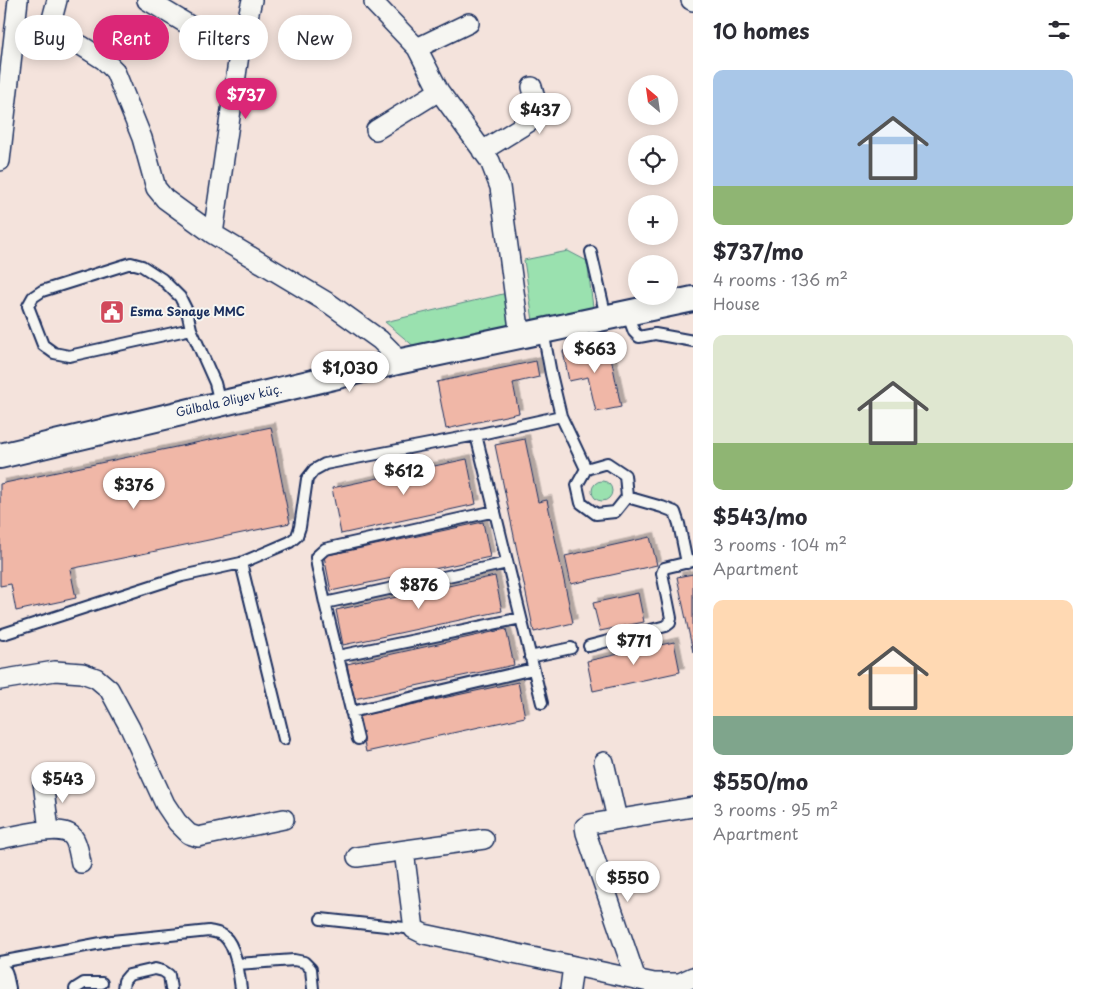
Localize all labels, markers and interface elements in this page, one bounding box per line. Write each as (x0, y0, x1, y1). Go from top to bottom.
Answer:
text: 10 homes (713, 14, 810, 46)
chip: Buy (15, 15, 83, 60)
chip: Rent (93, 15, 169, 60)
chip: Filters (179, 15, 268, 60)
chip: New (278, 15, 352, 60)
icon: filters (1045, 16, 1073, 44)
north arrow (628, 75, 678, 125)
map controls (628, 75, 678, 305)
pin: $737 (216, 78, 276, 120)
text: $737 (227, 82, 265, 106)
pin: $437 (510, 92, 570, 135)
text: $437 (520, 97, 560, 121)
icon: home (848, 103, 938, 193)
button: locate (628, 135, 678, 185)
button: + (628, 195, 678, 245)
text: $737/mo (713, 235, 803, 267)
button: − (628, 255, 678, 305)
text: 4 rooms · 136 m² (713, 267, 848, 291)
text: House (713, 291, 760, 315)
public building icon: Esma Sənaye MMC (99, 299, 125, 325)
place label: Esma Sənaye MMC (130, 302, 245, 320)
pin: $663 (565, 332, 625, 374)
text: $663 (574, 336, 616, 360)
pin: $1,030 (309, 350, 391, 393)
text: $1,030 (322, 355, 378, 379)
icon: home (848, 368, 938, 458)
street label: Gülbala Əliyev küç. (174, 379, 284, 421)
pin: $612 (374, 454, 434, 496)
text: $612 (384, 458, 424, 482)
pin: $376 (104, 468, 164, 510)
text: $376 (114, 472, 154, 496)
text: $543/mo (713, 500, 807, 532)
text: 3 rooms · 104 m² (713, 532, 847, 556)
text: Apartment (713, 556, 798, 580)
pin: $876 (389, 568, 449, 610)
text: $876 (400, 572, 438, 596)
pin: $771 (604, 624, 664, 666)
text: $771 (617, 628, 651, 652)
icon: home (848, 633, 938, 723)
pin: $543 (33, 762, 93, 804)
text: $550/mo (713, 765, 808, 797)
text: $543 (42, 766, 84, 790)
text: 3 rooms · 95 m² (713, 797, 838, 821)
text: Apartment (713, 821, 798, 845)
pin: $550 (598, 860, 658, 903)
text: $550 (607, 865, 649, 889)

